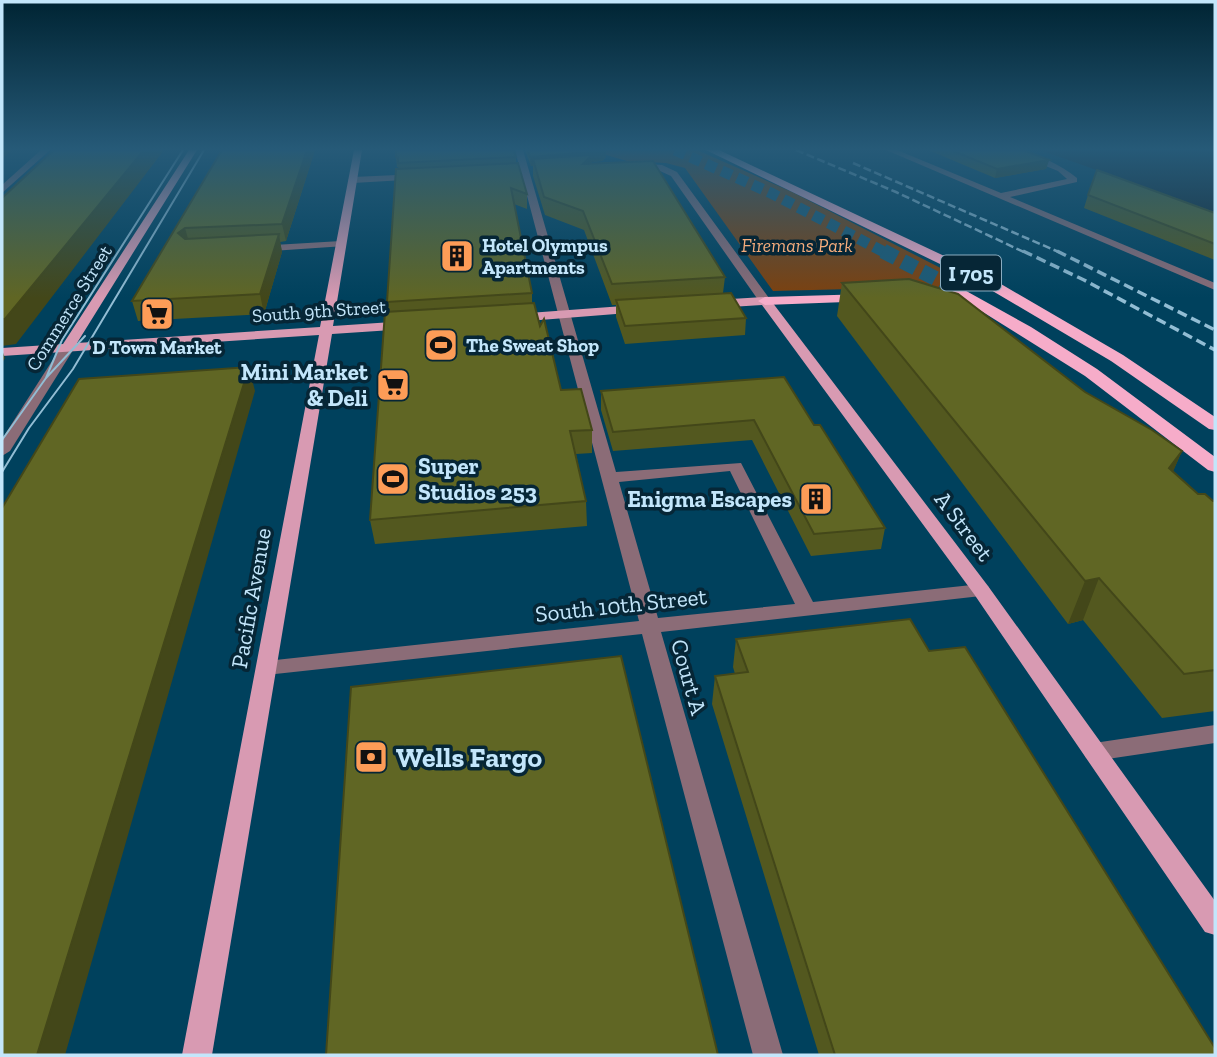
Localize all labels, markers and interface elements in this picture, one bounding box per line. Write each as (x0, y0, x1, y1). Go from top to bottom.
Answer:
place label: Hotel Olympus Apartments (482, 234, 608, 279)
park label: Firemans Park (741, 234, 853, 257)
building icon: Hotel Olympus Apartments (438, 237, 476, 275)
street label: Commerce Street (21, 241, 117, 375)
road number: I 705 (941, 256, 1001, 290)
supermarket icon: D Town Market (138, 295, 176, 333)
street label: South 9th Street (251, 295, 387, 327)
sports icon: The Sweat Shop (422, 326, 460, 364)
place label: The Sweat Shop (466, 334, 599, 357)
place label: D Town Market (92, 336, 222, 359)
place label: Mini Market & Deli (241, 358, 369, 412)
supermarket icon: Mini Market & Deli (374, 366, 412, 404)
place label: Super Studios 253 (418, 452, 537, 506)
sports icon: Super Studios 253 (374, 460, 412, 498)
building icon: Enigma Escapes (797, 480, 835, 518)
place label: Enigma Escapes (627, 485, 792, 513)
street label: A Street (929, 486, 1000, 567)
street label: Pacific Avenue (225, 525, 277, 671)
street label: South 10th Street (534, 582, 709, 628)
street label: Court A (665, 636, 713, 719)
bank icon: Wells Fargo (352, 738, 390, 776)
place label: Wells Fargo (396, 741, 543, 774)

